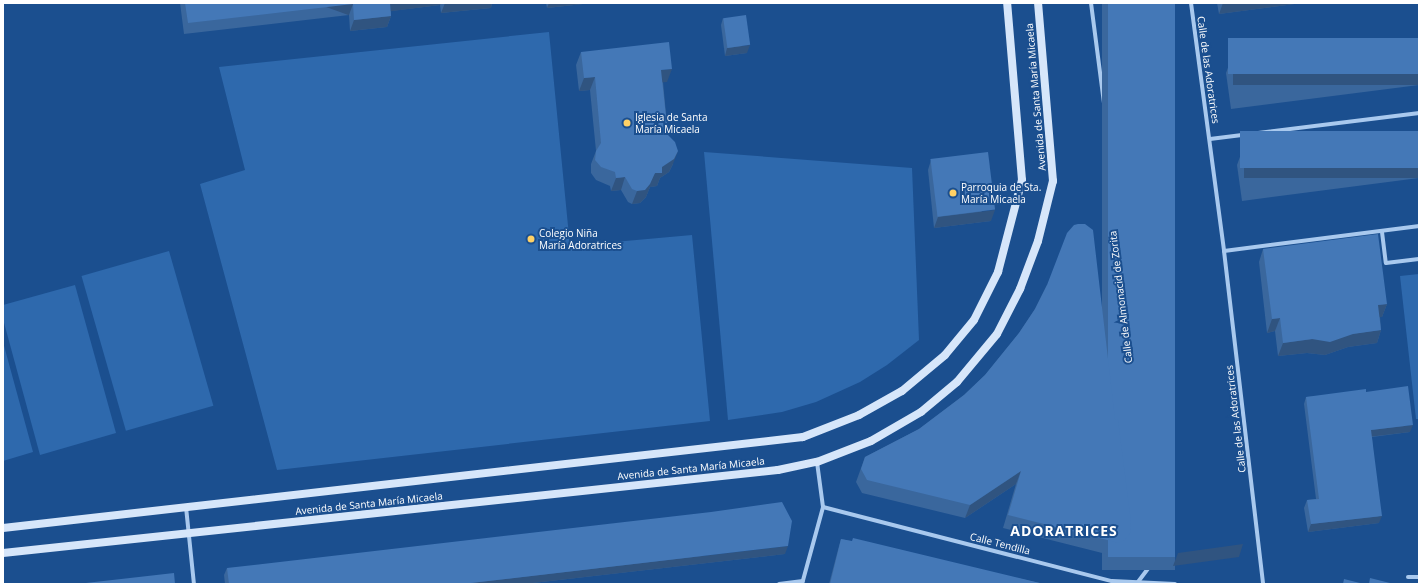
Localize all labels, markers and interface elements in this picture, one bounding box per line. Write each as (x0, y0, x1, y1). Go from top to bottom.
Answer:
street label: Calle de las Adoratrices (1195, 16, 1221, 124)
street label: Avenida de Santa María Micaela (1024, 23, 1048, 171)
place label: Iglesia de Santa María Micaela (635, 111, 707, 134)
marker: Iglesia de Santa María Micaela (622, 118, 632, 128)
place label: Parroquia de Sta. María Micaela (961, 181, 1041, 204)
marker: Parroquia de Sta. María Micaela (948, 188, 958, 198)
place label: Colegio Niña María Adoratrices (539, 227, 622, 250)
street label: Calle de Almonacid de Zorita (1107, 230, 1135, 364)
marker: Colegio Niña María Adoratrices (526, 234, 536, 244)
street label: Calle de las Adoratrices (1223, 365, 1249, 473)
street label: Avenida de Santa María Micaela (617, 455, 765, 483)
street label: Avenida de Santa María Micaela (295, 490, 443, 518)
district label: ADORATRICES (1010, 523, 1118, 539)
street label: Calle Tendilla (969, 531, 1031, 557)

